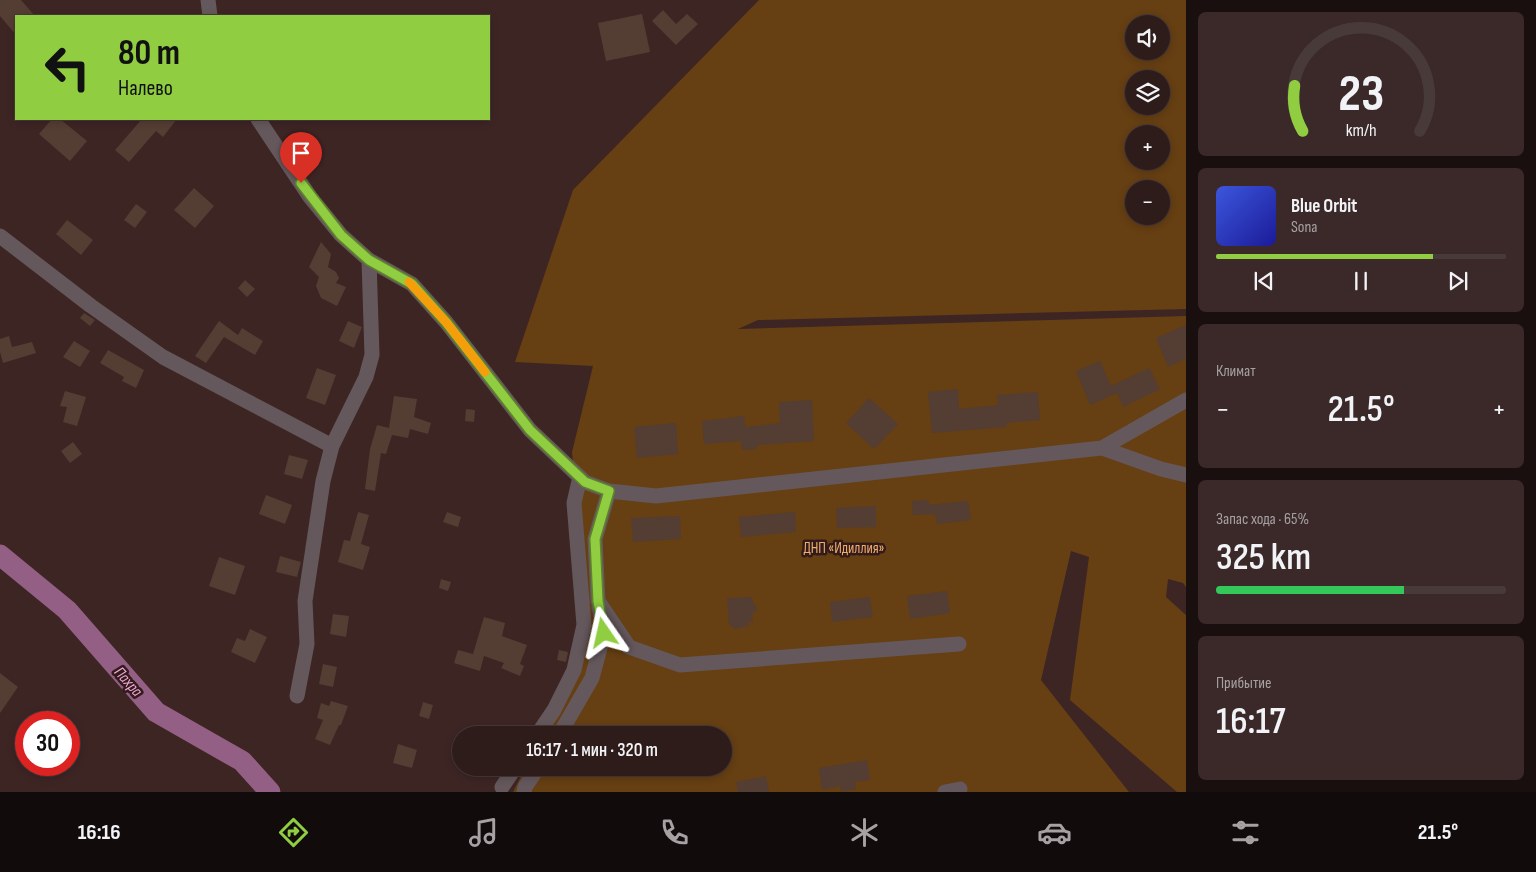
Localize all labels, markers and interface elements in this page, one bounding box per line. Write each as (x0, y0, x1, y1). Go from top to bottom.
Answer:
map controls (1125, 15, 1170, 225)
button: sound (1125, 15, 1170, 60)
text: 80 m (118, 32, 180, 75)
icon: left (35, 35, 100, 100)
text: 23 (1338, 63, 1384, 126)
button: layers (1125, 70, 1170, 115)
text: Налево (118, 75, 173, 102)
text: km/h (1346, 120, 1376, 141)
button: + (1125, 125, 1170, 170)
pin (280, 132, 322, 183)
icon: arrive (287, 139, 315, 167)
button: − (1125, 180, 1170, 225)
text: Blue Orbit (1291, 195, 1357, 218)
text: Sona (1291, 218, 1318, 237)
icon: previous (1250, 267, 1278, 295)
icon: pause (1347, 267, 1375, 295)
icon: next (1444, 267, 1472, 295)
text: Климат (1216, 362, 1256, 381)
text: 21.5° (1327, 387, 1395, 432)
text: − (1216, 393, 1230, 426)
text: + (1492, 393, 1506, 426)
text: Запас хода · 65% (1216, 510, 1309, 529)
text: 325 km (1216, 535, 1311, 580)
park label: ДНП «Идиллия» (803, 539, 885, 558)
position arrow (577, 606, 629, 658)
water label: Пахра (110, 663, 146, 701)
text: Прибытие (1216, 674, 1271, 693)
text: 16:17 (1216, 699, 1286, 744)
speed limit sign: 30 (15, 711, 80, 776)
text: 16:17 · 1 мин · 320 m (526, 739, 658, 762)
icon: directions (276, 815, 311, 850)
icon: music (466, 815, 501, 850)
icon: phone (657, 815, 692, 850)
icon: climate (847, 815, 882, 850)
icon: car (1037, 815, 1072, 850)
icon: filters (1228, 815, 1263, 850)
text: 16:16 (78, 819, 121, 846)
text: 21.5° (1418, 819, 1458, 846)

